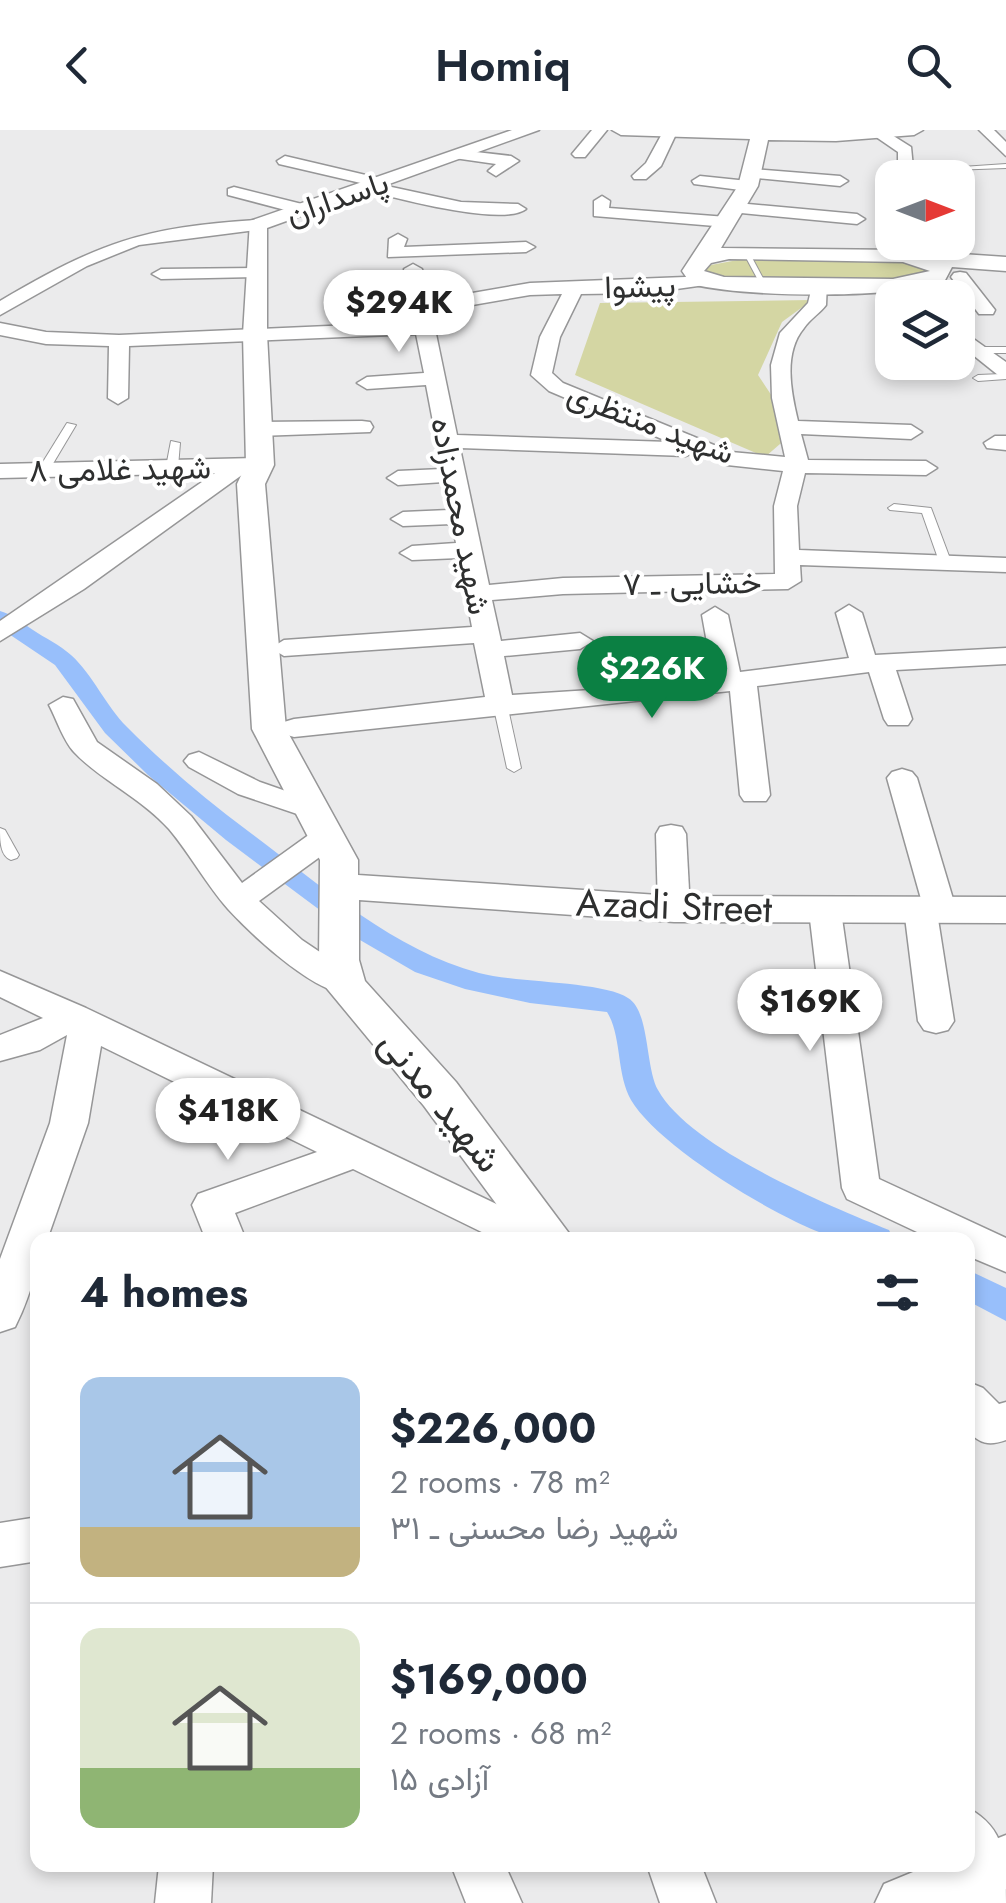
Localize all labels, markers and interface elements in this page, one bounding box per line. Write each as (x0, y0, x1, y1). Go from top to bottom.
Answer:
text: Homiq (435, 33, 571, 98)
icon: back (50, 38, 105, 93)
icon: search (901, 38, 956, 93)
street label: پاسداران (279, 159, 395, 237)
north arrow (875, 160, 975, 260)
map controls (875, 160, 975, 380)
street label: پیشوا (604, 262, 676, 310)
pin: $294K (329, 270, 469, 355)
text: $294K (345, 279, 453, 325)
button: layers (875, 280, 975, 380)
street label: شهید منتظری (561, 370, 741, 476)
street label: شهید محمدزاده (419, 413, 503, 619)
street label: ۸ شهید غلامی (28, 444, 212, 494)
street label: خشایی ـ ۷ (622, 559, 762, 607)
pin: $226K (582, 636, 722, 721)
text: $226K (599, 645, 705, 691)
street label: Azadi Street (575, 875, 773, 936)
pin: $169K (740, 969, 880, 1054)
text: $169K (759, 978, 861, 1024)
street label: شهید مدنی (366, 1017, 516, 1184)
pin: $418K (158, 1078, 298, 1163)
text: $418K (178, 1087, 278, 1133)
text: 4 homes (80, 1262, 248, 1323)
icon: filters (870, 1265, 925, 1320)
text: $226,000 (390, 1398, 596, 1459)
icon: home (160, 1417, 280, 1537)
text: 2 rooms · 78 m² (390, 1459, 610, 1505)
text: شهید رضا محسنی ـ ۳۱ (390, 1505, 678, 1551)
text: $169,000 (390, 1649, 588, 1710)
icon: home (160, 1668, 280, 1788)
text: 2 rooms · 68 m² (390, 1710, 611, 1756)
text: آزادی ۱۵ (390, 1756, 489, 1802)

